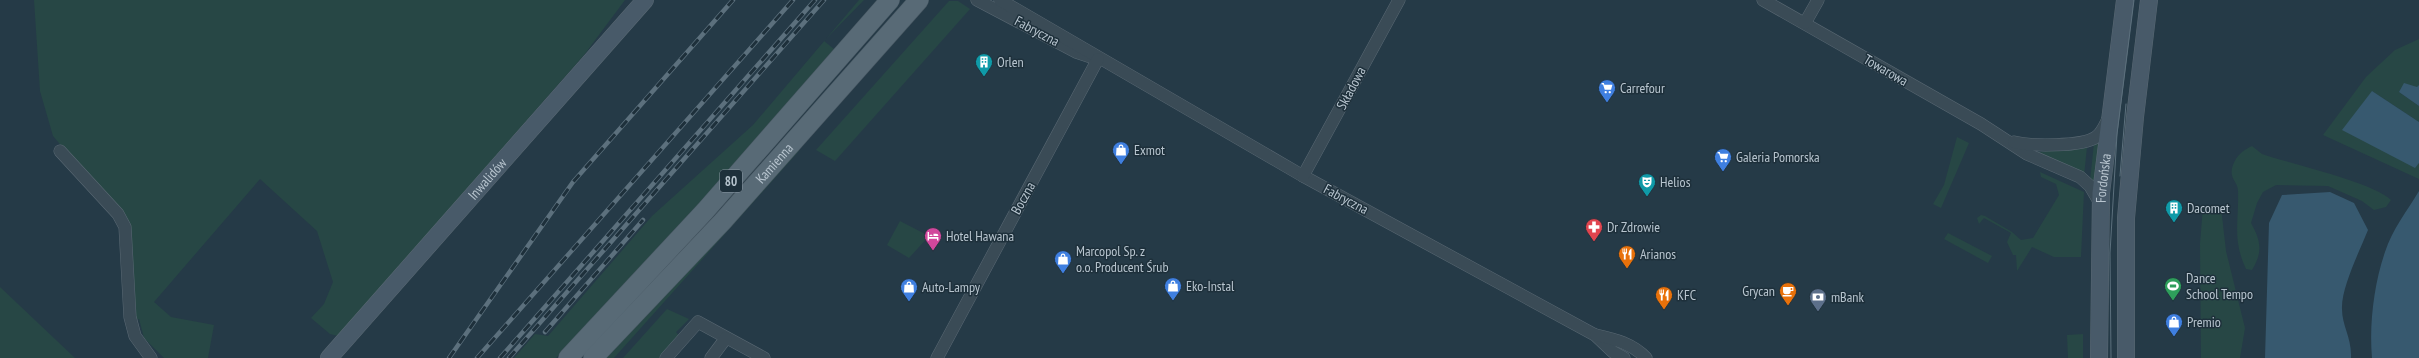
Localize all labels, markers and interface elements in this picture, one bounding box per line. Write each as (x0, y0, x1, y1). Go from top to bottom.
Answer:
street label: Fabryczna (1012, 12, 1062, 50)
street label: Towarowa (1861, 50, 1911, 90)
building icon: Orlen (974, 52, 994, 77)
place label: Orlen (997, 53, 1024, 71)
street label: Składowa (1332, 63, 1370, 113)
supermarket icon: Carrefour (1597, 78, 1617, 103)
place label: Carrefour (1620, 79, 1665, 97)
street label: Kamienna (751, 139, 797, 187)
shop icon: Exmot (1111, 140, 1131, 165)
place label: Exmot (1134, 141, 1165, 159)
supermarket icon: Galeria Pomorska (1713, 147, 1733, 172)
place label: Galeria Pomorska (1736, 148, 1820, 166)
street label: Fordońska (2092, 152, 2115, 203)
street label: Inwalidów (464, 154, 511, 203)
road number: 80 (720, 170, 742, 192)
theatre icon: Helios (1637, 172, 1657, 197)
place label: Helios (1660, 173, 1691, 191)
street label: Boczna (1007, 179, 1039, 217)
street label: Fabryczna (1321, 180, 1371, 218)
building icon: Dacomet (2164, 198, 2184, 223)
place label: Dacomet (2187, 199, 2230, 217)
pharmacy icon: Dr Zdrowie (1584, 217, 1604, 242)
place label: Dr Zdrowie (1607, 218, 1660, 236)
hotel icon: Hotel Hawana (923, 226, 943, 251)
place label: Hotel Hawana (946, 227, 1014, 245)
place label: Marcopol Sp. z o.o. Producent Śrub (1076, 242, 1168, 276)
restaurant icon: Arianos (1617, 244, 1637, 269)
place label: Arianos (1640, 245, 1676, 263)
shop icon: Marcopol Sp. z o.o. Producent Śrub (1053, 249, 1073, 274)
place label: Dance School Tempo (2186, 269, 2253, 303)
shop icon: Eko-Instal (1163, 276, 1183, 301)
sports icon: Dance School Tempo (2163, 276, 2183, 301)
shop icon: Auto-Lampy (899, 277, 919, 302)
place label: Eko-Instal (1186, 277, 1235, 295)
place label: Auto-Lampy (922, 278, 981, 296)
cafe icon: Grycan (1778, 281, 1798, 306)
place label: Grycan (1742, 282, 1775, 300)
restaurant icon: KFC (1654, 285, 1674, 310)
place label: KFC (1677, 286, 1697, 304)
bank icon: mBank (1808, 287, 1828, 312)
place label: mBank (1831, 288, 1864, 306)
shop icon: Premio (2164, 312, 2184, 337)
place label: Premio (2187, 313, 2221, 331)

